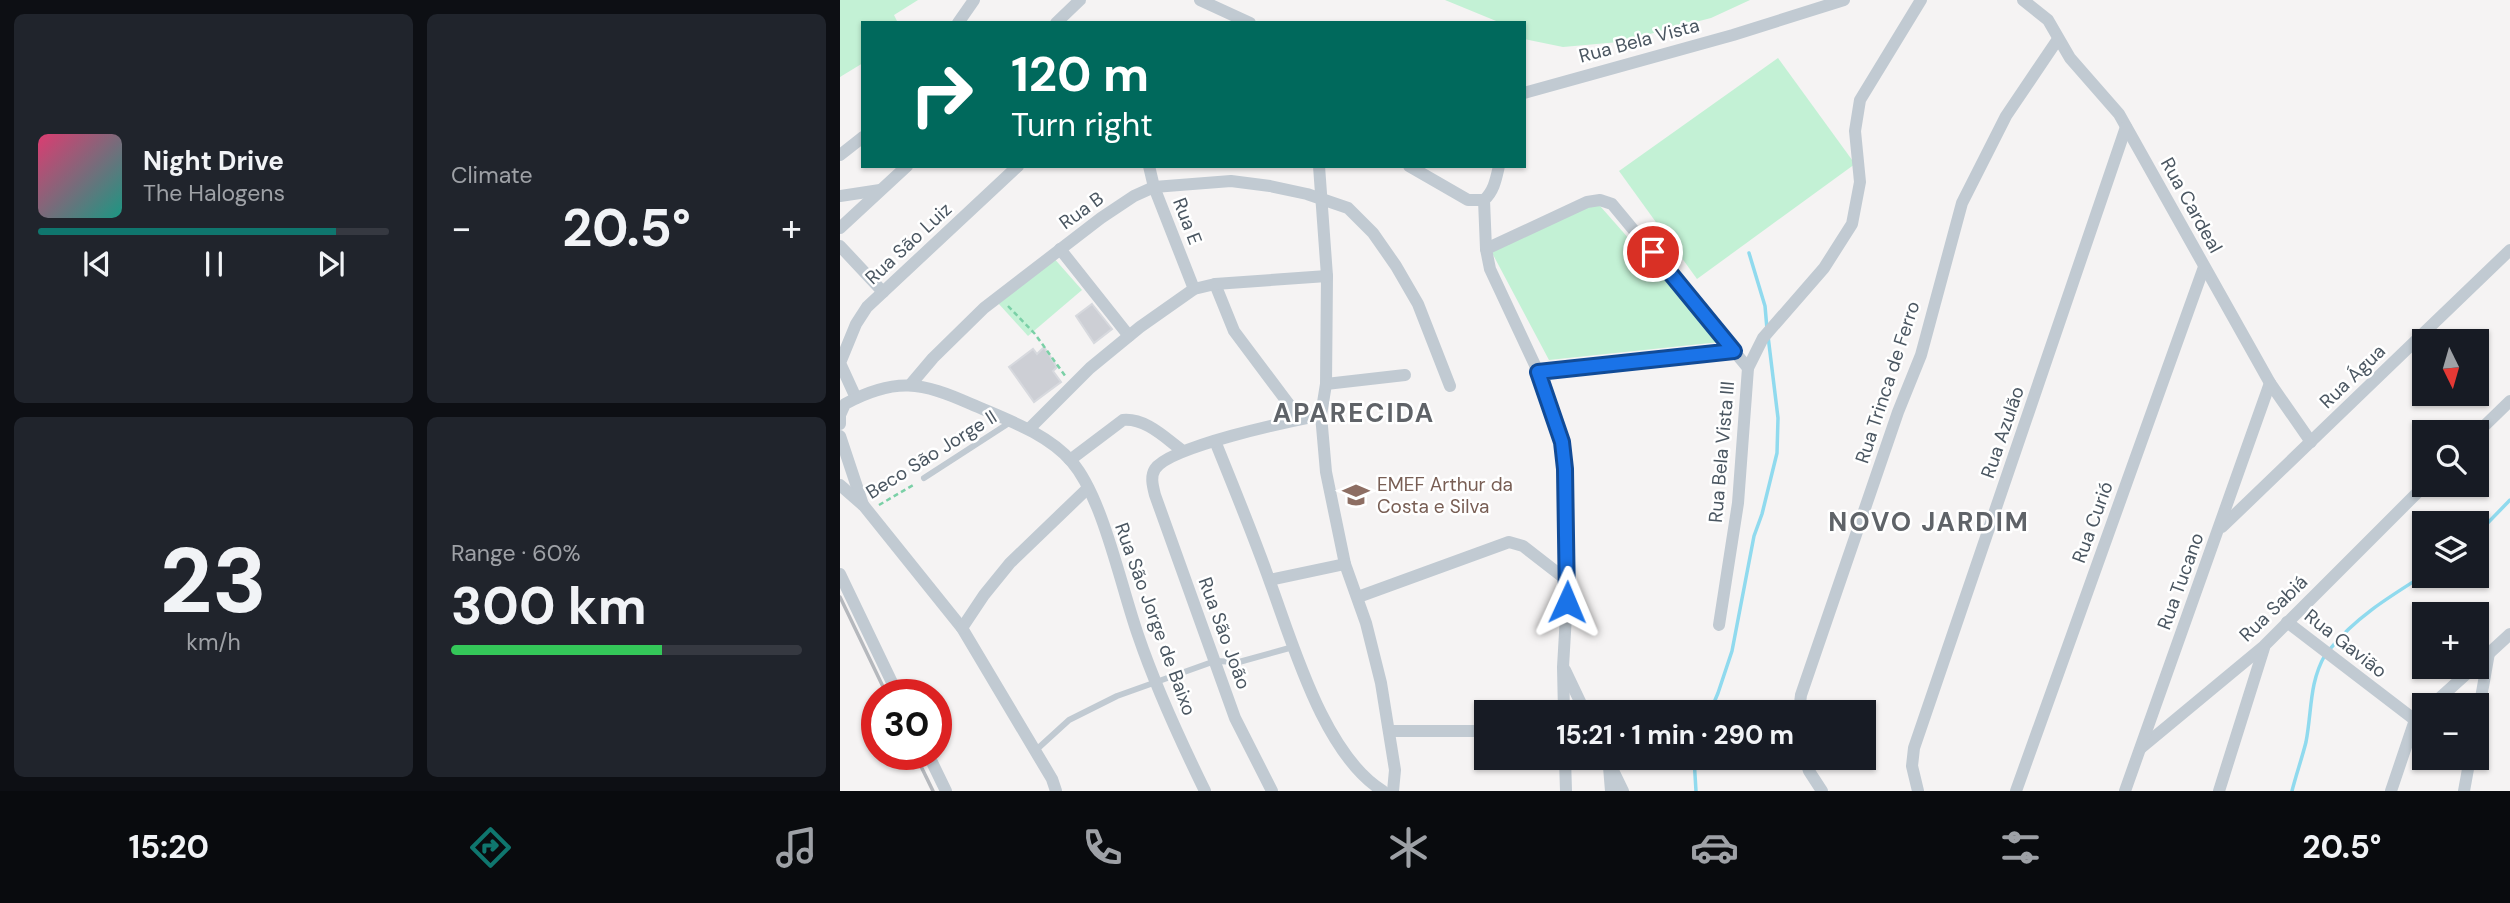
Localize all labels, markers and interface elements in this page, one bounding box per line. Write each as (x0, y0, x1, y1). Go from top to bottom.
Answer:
street label: Rua Bela Vista (1576, 12, 1702, 69)
text: 120 m (1011, 42, 1149, 106)
icon: right (896, 49, 987, 140)
text: Turn right (1011, 104, 1153, 146)
text: Night Drive (143, 144, 284, 178)
street label: Rua Cardeal (2155, 153, 2228, 257)
text: Climate (451, 160, 533, 190)
text: The Halogens (143, 178, 285, 208)
street label: Rua B (1054, 186, 1108, 235)
text: 20.5° (562, 194, 691, 262)
street label: Rua E (1167, 194, 1208, 248)
street label: Rua São Luiz (860, 197, 957, 290)
text: − (451, 203, 472, 253)
text: + (781, 203, 802, 253)
pin (1623, 222, 1683, 282)
icon: arrive (1634, 233, 1672, 271)
icon: previous (78, 245, 116, 283)
icon: pause (195, 245, 233, 283)
icon: next (312, 245, 350, 283)
street label: Rua Trinca de Ferro (1849, 298, 1926, 466)
north arrow (2412, 329, 2488, 406)
map controls (2412, 329, 2489, 770)
street label: Rua Água (2314, 339, 2391, 414)
street label: Rua Bela Vista III (1703, 380, 1740, 524)
street label: Rua Azulão (1975, 383, 2030, 481)
district label: APARECIDA (1273, 396, 1435, 430)
street label: Beco São Jorge II (861, 404, 1001, 505)
button: search (2412, 420, 2489, 497)
place label: EMEF Arthur da Costa e Silva (1377, 472, 1513, 519)
street label: Rua Curió (2066, 478, 2119, 566)
school or university icon: EMEF Arthur da Costa e Silva (1341, 480, 1371, 510)
district label: NOVO JARDIM (1828, 505, 2030, 539)
button: layers (2412, 511, 2489, 588)
street label: Rua São Jorge de Baixo (1109, 519, 1202, 719)
text: 23 (160, 522, 267, 640)
street label: Rua Tucano (2151, 529, 2210, 633)
text: Range · 60% (451, 538, 581, 568)
position arrow (1530, 565, 1604, 639)
street label: Rua Sabiá (2234, 570, 2313, 647)
text: 300 km (451, 572, 647, 640)
street label: Rua São João (1193, 574, 1256, 693)
button: + (2412, 602, 2489, 679)
street label: Rua Gavião (2299, 603, 2392, 683)
text: km/h (186, 627, 241, 657)
speed limit sign: 30 (861, 679, 952, 770)
button: − (2412, 693, 2489, 770)
text: 15:21 · 1 min · 290 m (1556, 718, 1794, 752)
icon: directions (466, 823, 515, 872)
icon: music (772, 823, 821, 872)
icon: phone (1078, 823, 1127, 872)
icon: climate (1384, 823, 1433, 872)
icon: car (1690, 823, 1739, 872)
icon: filters (1996, 823, 2045, 872)
text: 15:20 (129, 826, 209, 868)
text: 20.5° (2302, 826, 2381, 868)

